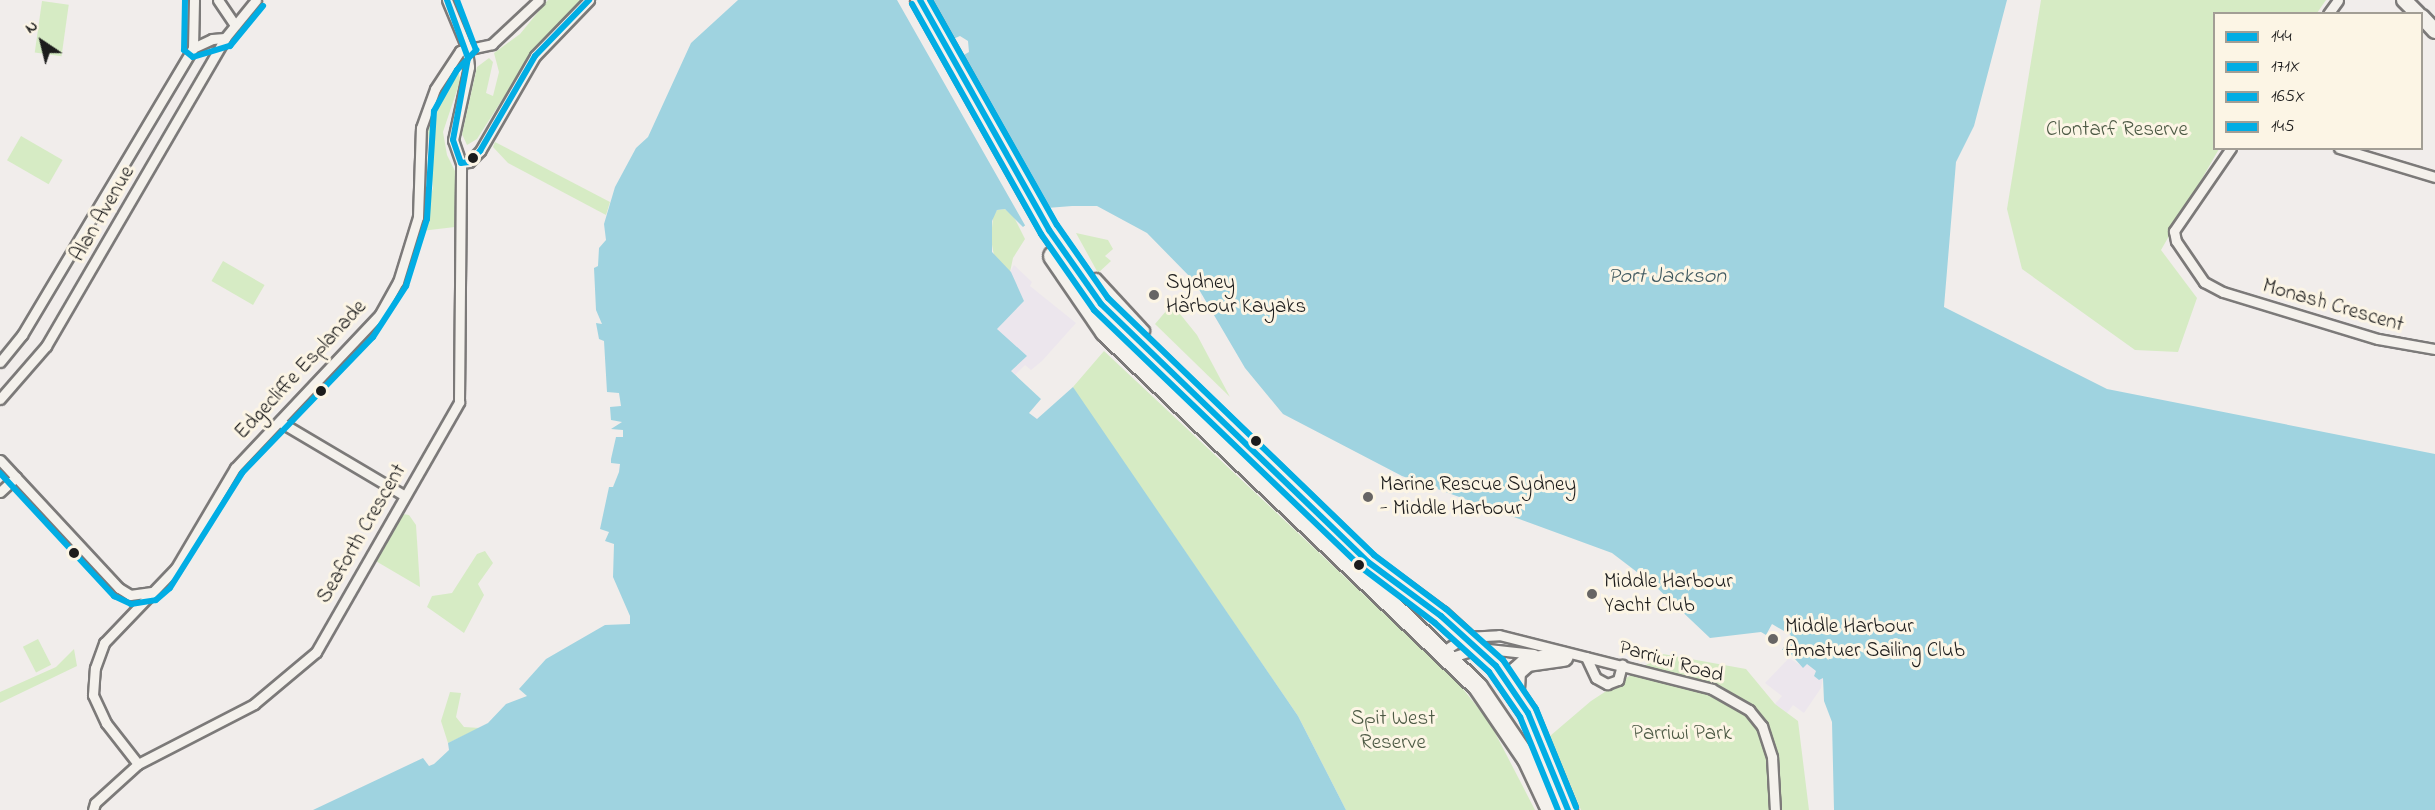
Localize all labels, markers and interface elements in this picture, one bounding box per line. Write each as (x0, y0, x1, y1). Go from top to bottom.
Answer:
north arrow (12, 12, 72, 72)
legend (2213, 12, 2423, 150)
text: N (20, 14, 43, 40)
text: 144 (2271, 24, 2292, 50)
text: 171X (2271, 54, 2300, 80)
text: 165X (2271, 84, 2305, 110)
text: 145 (2271, 114, 2294, 140)
park label: Clontarf Reserve (2046, 117, 2188, 143)
unlabelled marker (467, 152, 479, 164)
street label: Alan Avenue (66, 162, 140, 266)
water label: Port Jackson (1608, 265, 1726, 291)
place label: Sydney Harbour Kayaks (1166, 270, 1306, 320)
street label: Monash Crescent (2260, 274, 2406, 338)
marker: Sydney Harbour Kayaks (1147, 288, 1161, 302)
street label: Edgecliffe Esplanade (230, 295, 372, 445)
unlabelled marker (315, 385, 327, 397)
unlabelled marker (1250, 435, 1262, 447)
street label: Seaforth Crescent (312, 460, 412, 608)
place label: Marine Rescue Sydney - Middle Harbour (1380, 472, 1576, 522)
marker: Marine Rescue Sydney - Middle Harbour (1361, 490, 1375, 504)
unlabelled marker (68, 547, 80, 559)
unlabelled marker (1353, 559, 1365, 571)
place label: Middle Harbour Yacht Club (1604, 569, 1733, 619)
marker: Middle Harbour Yacht Club (1585, 587, 1599, 601)
place label: Middle Harbour Amatuer Sailing Club (1785, 614, 1965, 664)
marker: Middle Harbour Amatuer Sailing Club (1766, 632, 1780, 646)
street label: Parriwi Road (1616, 635, 1726, 689)
park label: Spit West Reserve (1351, 706, 1435, 756)
park label: Parriwi Park (1632, 721, 1732, 747)

